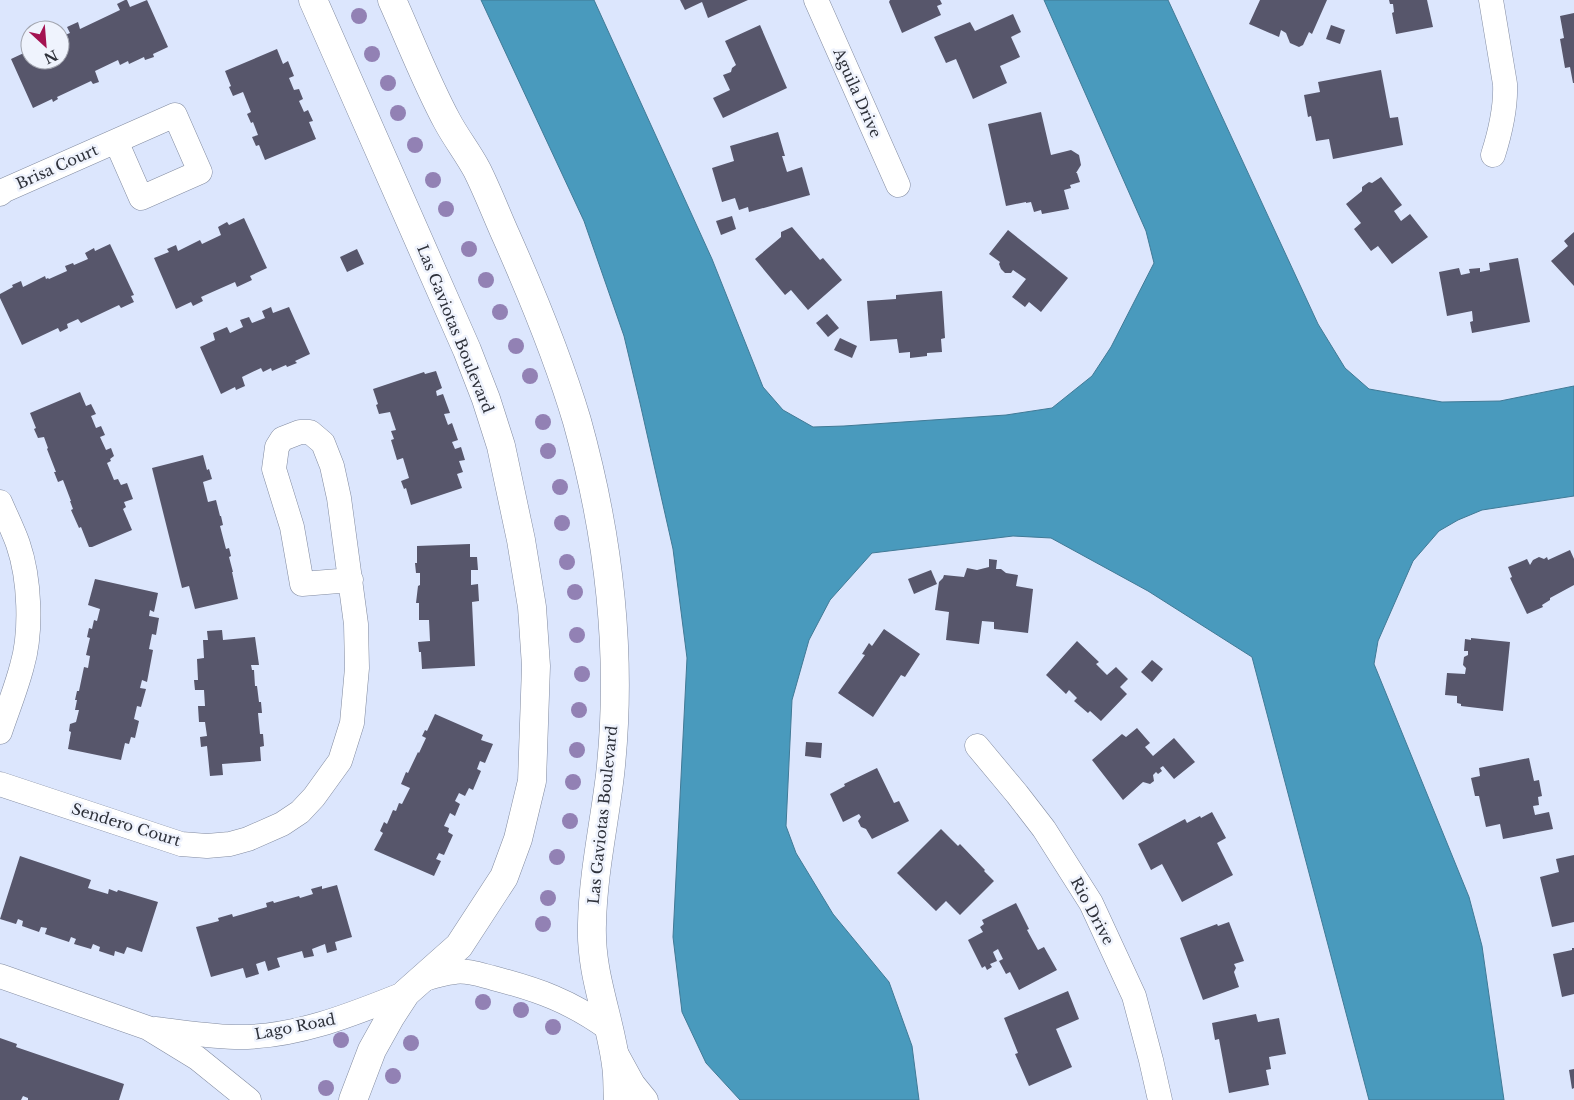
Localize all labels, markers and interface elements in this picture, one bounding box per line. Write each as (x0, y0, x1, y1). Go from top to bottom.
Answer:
north arrow (20, 20, 70, 70)
street label: Aguila Drive (829, 44, 886, 140)
text: N (41, 46, 61, 68)
street label: Brisa Court (13, 140, 101, 193)
street label: Las Gaviotas Boulevard (413, 242, 498, 416)
street label: Las Gaviotas Boulevard (584, 725, 621, 905)
street label: Sendero Court (69, 799, 183, 850)
street label: Rio Drive (1067, 874, 1118, 948)
street label: Lago Road (253, 1009, 337, 1044)

